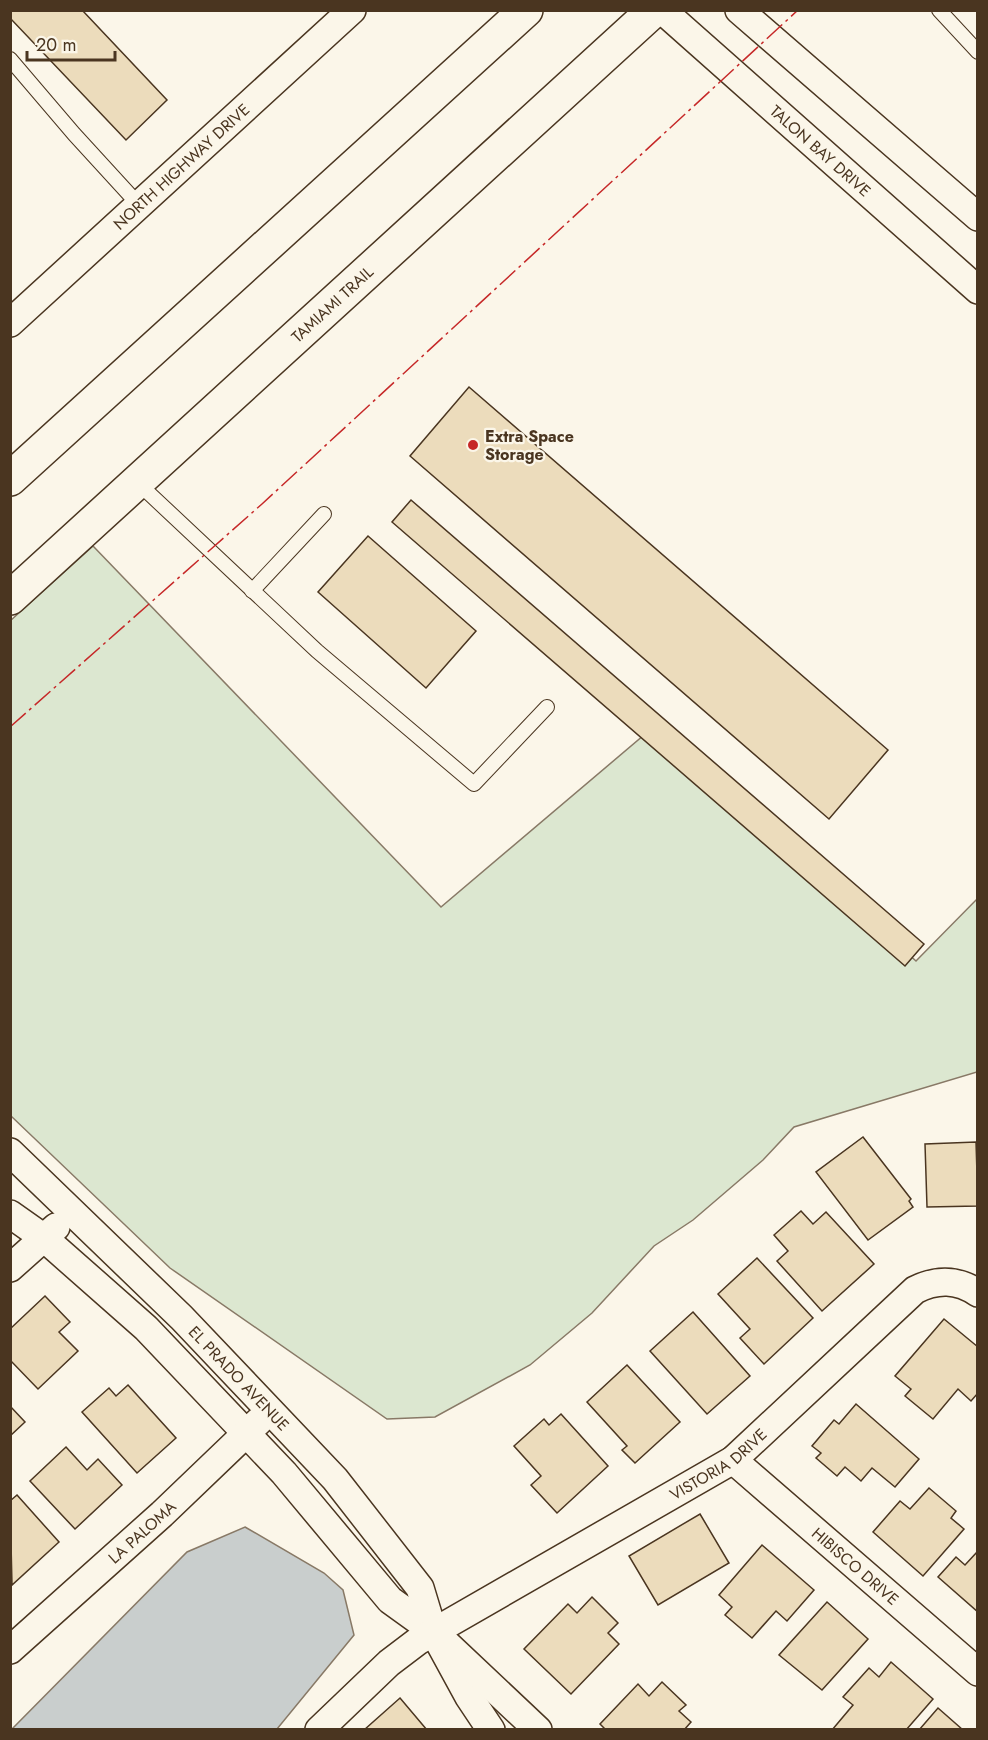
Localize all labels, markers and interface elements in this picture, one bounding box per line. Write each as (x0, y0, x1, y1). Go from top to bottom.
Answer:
scale bar (27, 24, 116, 62)
text: 20 m (36, 32, 76, 58)
street label: NORTH HIGHWAY DRIVE (108, 98, 255, 235)
street label: TALON BAY DRIVE (765, 100, 876, 202)
street label: TAMIAMI TRAIL (286, 260, 379, 348)
place label: Extra Space Storage (485, 425, 574, 466)
marker: Extra Space Storage (466, 438, 480, 452)
street label: EL PRADO AVENUE (183, 1321, 294, 1436)
street label: VISTORIA DRIVE (665, 1423, 772, 1506)
street label: LA PALOMA (103, 1495, 182, 1569)
street label: HIBISCO DRIVE (807, 1522, 904, 1611)

